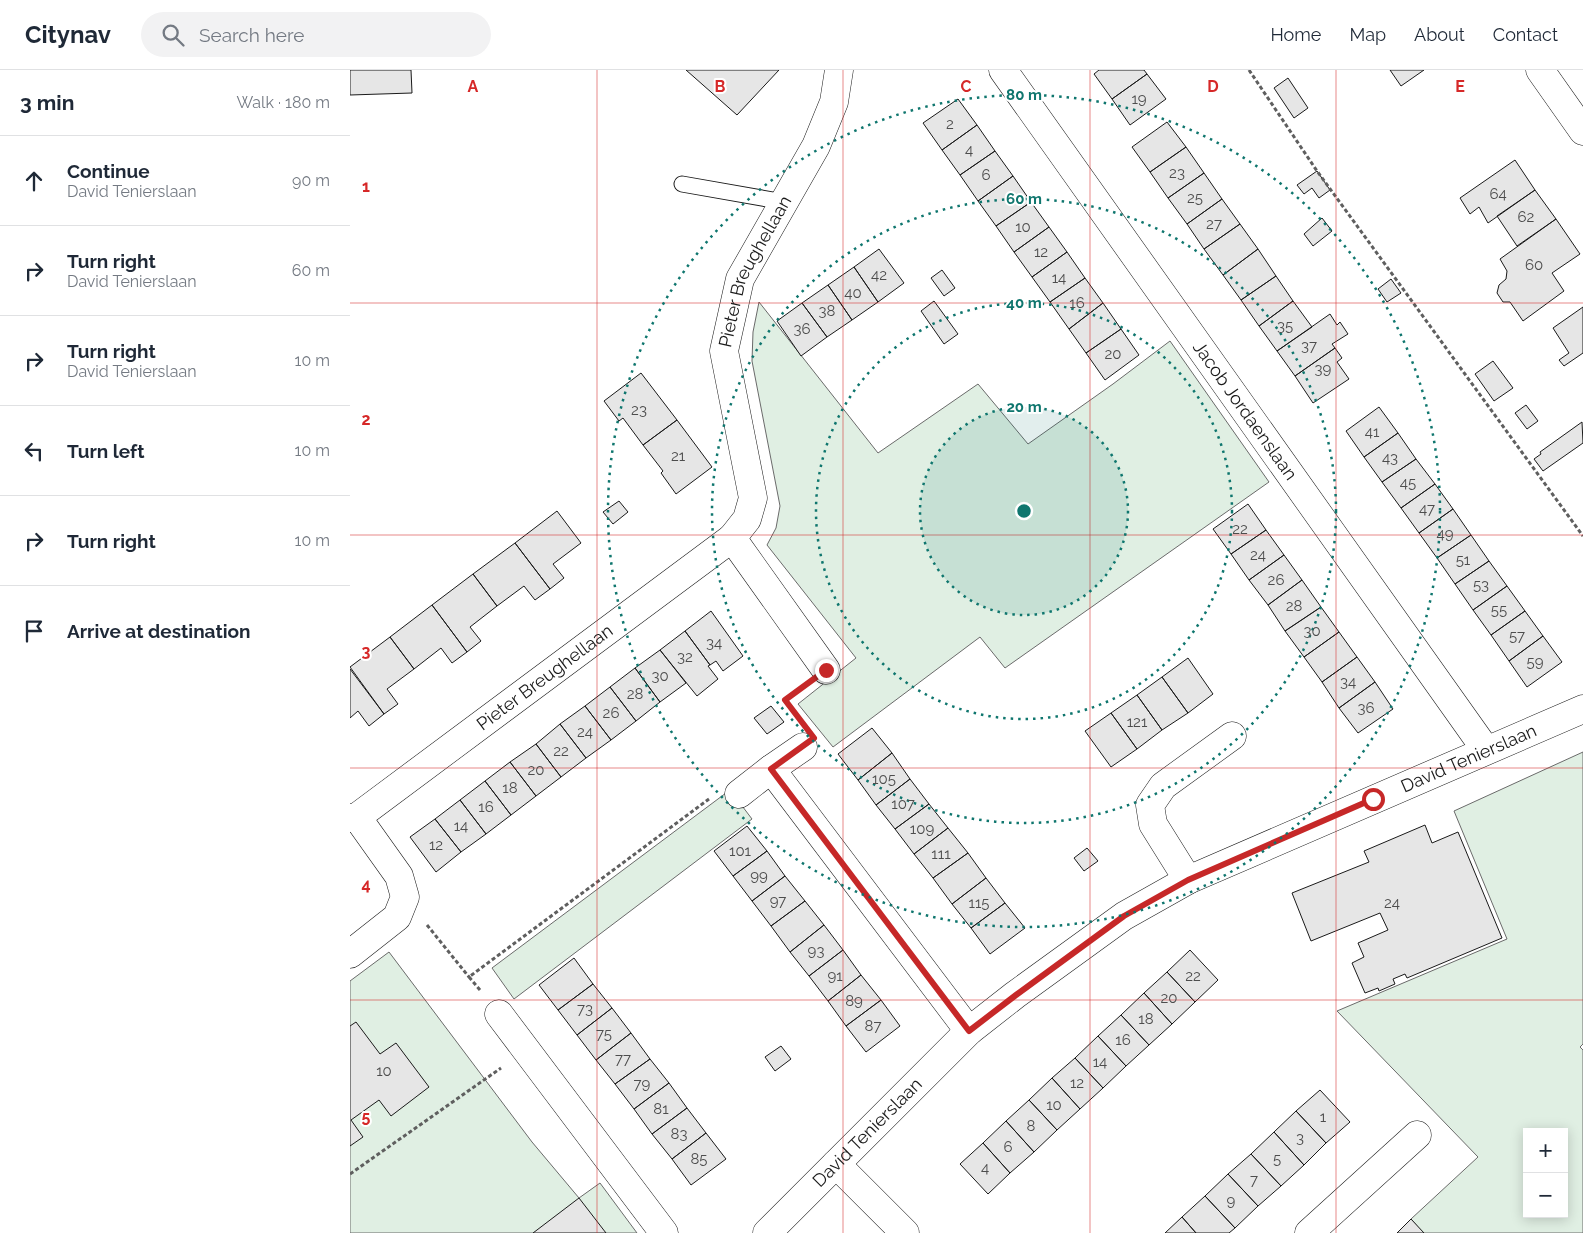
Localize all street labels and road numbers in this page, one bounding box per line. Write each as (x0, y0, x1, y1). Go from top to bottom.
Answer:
street label: Pieter Breughellaan (714, 192, 795, 349)
street label: Jacob Jordaenslaan (1189, 337, 1302, 484)
street label: Pieter Breughellaan (472, 620, 616, 734)
street label: David Tenierslaan (1397, 719, 1540, 797)
street label: David Tenierslaan (808, 1073, 926, 1191)

